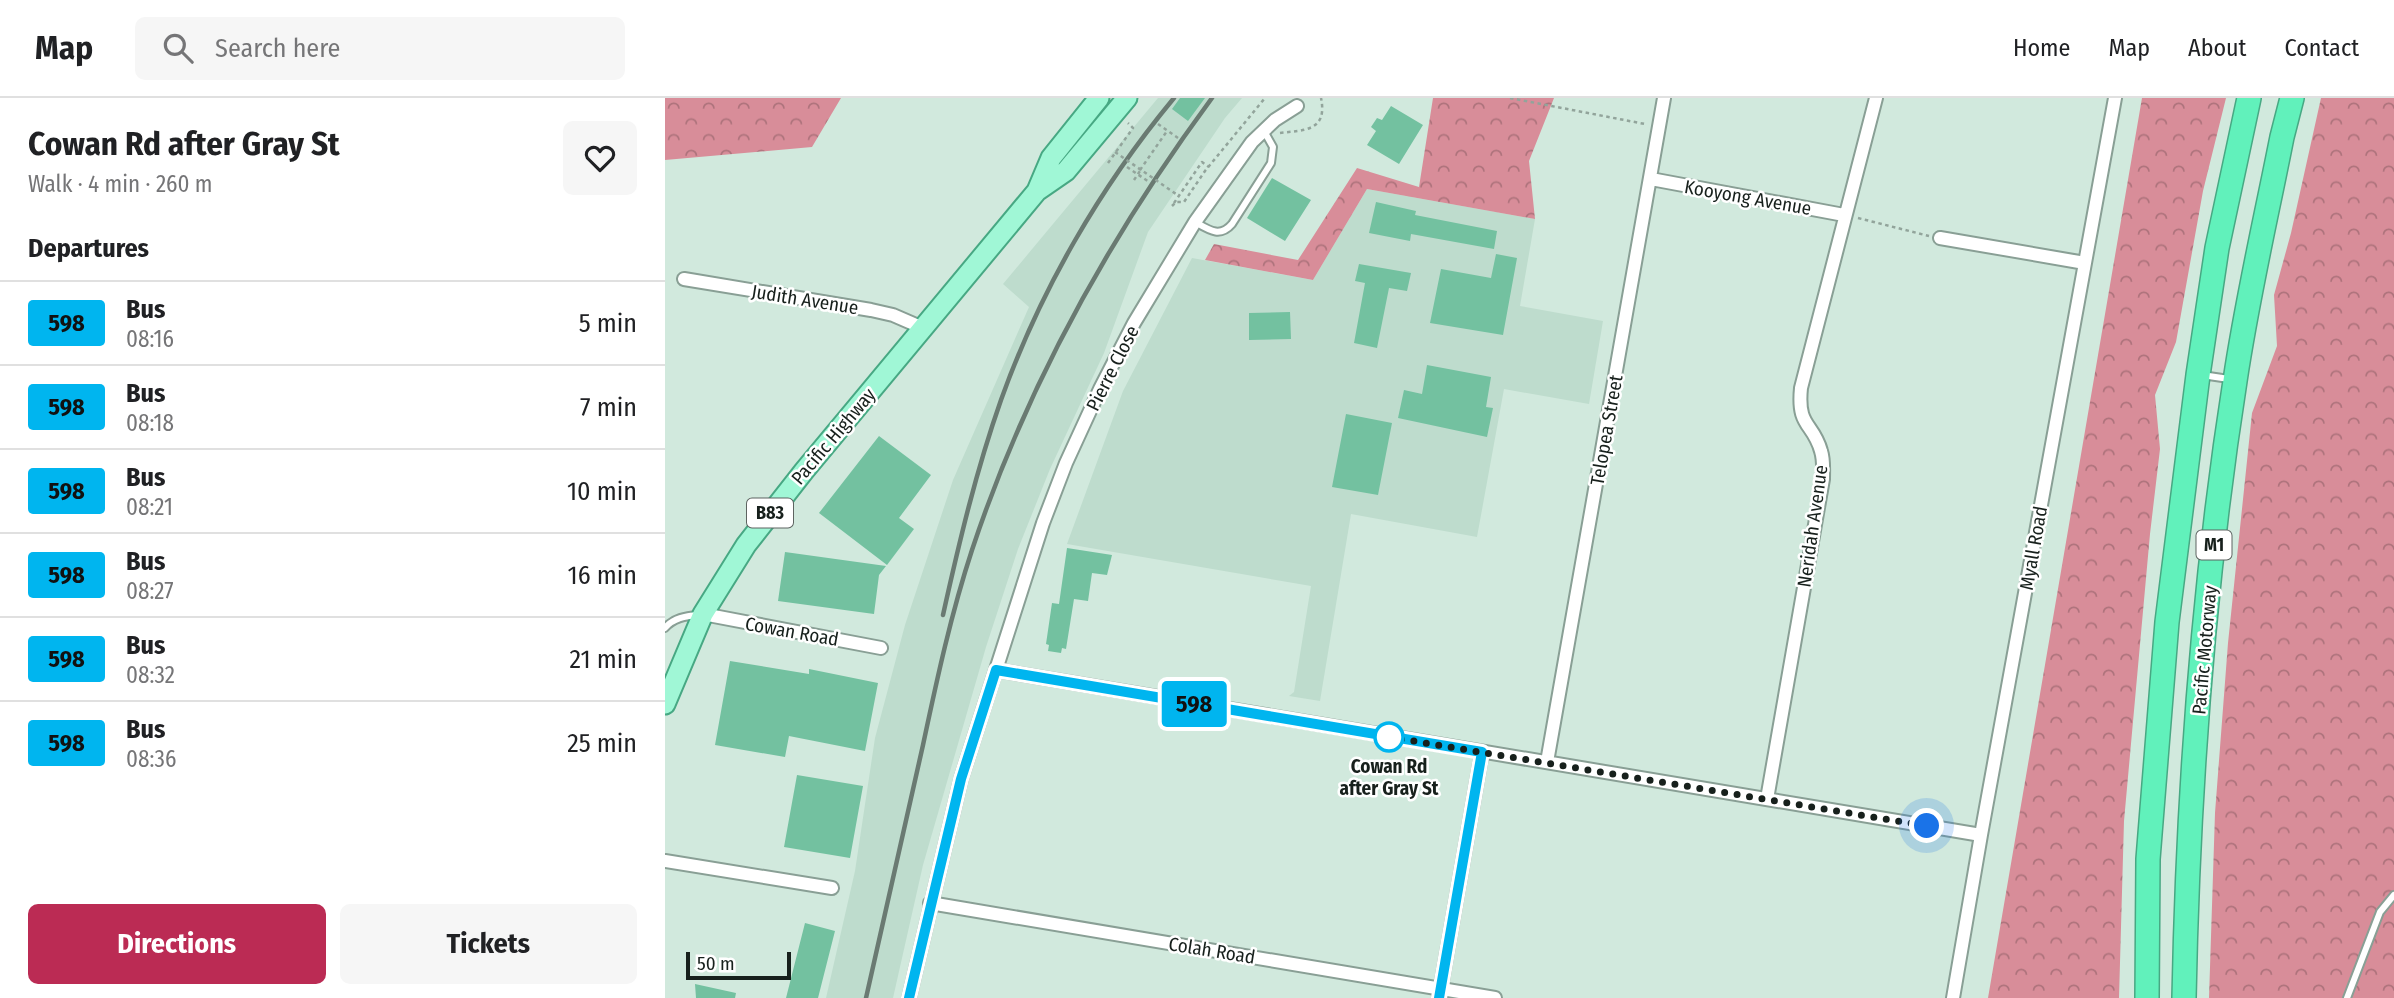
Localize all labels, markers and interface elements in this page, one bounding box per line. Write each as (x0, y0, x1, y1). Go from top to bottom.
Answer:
search box (135, 17, 625, 80)
text: Map (35, 28, 93, 68)
icon: search (159, 29, 197, 67)
text: Search here (215, 33, 340, 64)
text: Home (2013, 34, 2070, 62)
text: Map (2108, 34, 2150, 62)
text: About (2188, 34, 2246, 62)
text: Contact (2284, 34, 2359, 62)
button: heart (563, 121, 637, 195)
text: Cowan Rd after Gray St (28, 124, 340, 164)
text: Walk · 4 min · 260 m (28, 170, 213, 198)
street label: Kooyong Avenue (1683, 175, 1813, 220)
text: Departures (28, 233, 149, 264)
street label: Judith Avenue (750, 280, 860, 319)
text: Bus (126, 294, 165, 325)
text: 5 min (579, 308, 637, 339)
text: 598 (48, 309, 85, 337)
street label: Pierre Close (1081, 322, 1144, 415)
text: 08:16 (126, 325, 174, 353)
street label: Telopea Street (1585, 372, 1628, 487)
text: Bus (126, 378, 165, 409)
street label: Pacific Highway (786, 383, 881, 489)
text: 7 min (580, 392, 637, 423)
text: 598 (48, 393, 85, 421)
text: 08:18 (126, 409, 174, 437)
text: Bus (126, 462, 165, 493)
street label: Neridah Avenue (1793, 463, 1832, 589)
text: 10 min (567, 476, 637, 507)
text: 598 (48, 477, 85, 505)
text: 08:21 (126, 493, 173, 521)
road number: B83 (747, 498, 793, 528)
street label: Myall Road (2015, 504, 2052, 592)
road number: M1 (2197, 530, 2231, 560)
text: Bus (126, 546, 165, 577)
text: 16 min (568, 560, 637, 591)
text: 598 (48, 561, 85, 589)
text: 08:27 (126, 577, 174, 605)
street label: Pacific Motorway (2187, 584, 2222, 716)
street label: Cowan Road (743, 612, 841, 651)
text: Bus (126, 630, 165, 661)
text: 21 min (570, 644, 637, 675)
text: 598 (48, 645, 85, 673)
text: 08:32 (126, 661, 175, 689)
line badge: 598 (1154, 681, 1234, 727)
text: 598 (1176, 690, 1212, 718)
text: Bus (126, 714, 165, 745)
marker: Cowan Rd after Gray St (1374, 722, 1404, 752)
text: 25 min (567, 728, 637, 759)
text: 598 (48, 729, 85, 757)
text: 08:36 (126, 745, 176, 773)
place label: Cowan Rd after Gray St (1340, 755, 1439, 800)
your location (1909, 808, 1944, 843)
button: Directions (28, 904, 326, 984)
button: Tickets (340, 904, 637, 984)
street label: Colah Road (1167, 932, 1257, 969)
scale bar (686, 949, 791, 981)
text: 50 m (697, 952, 735, 975)

